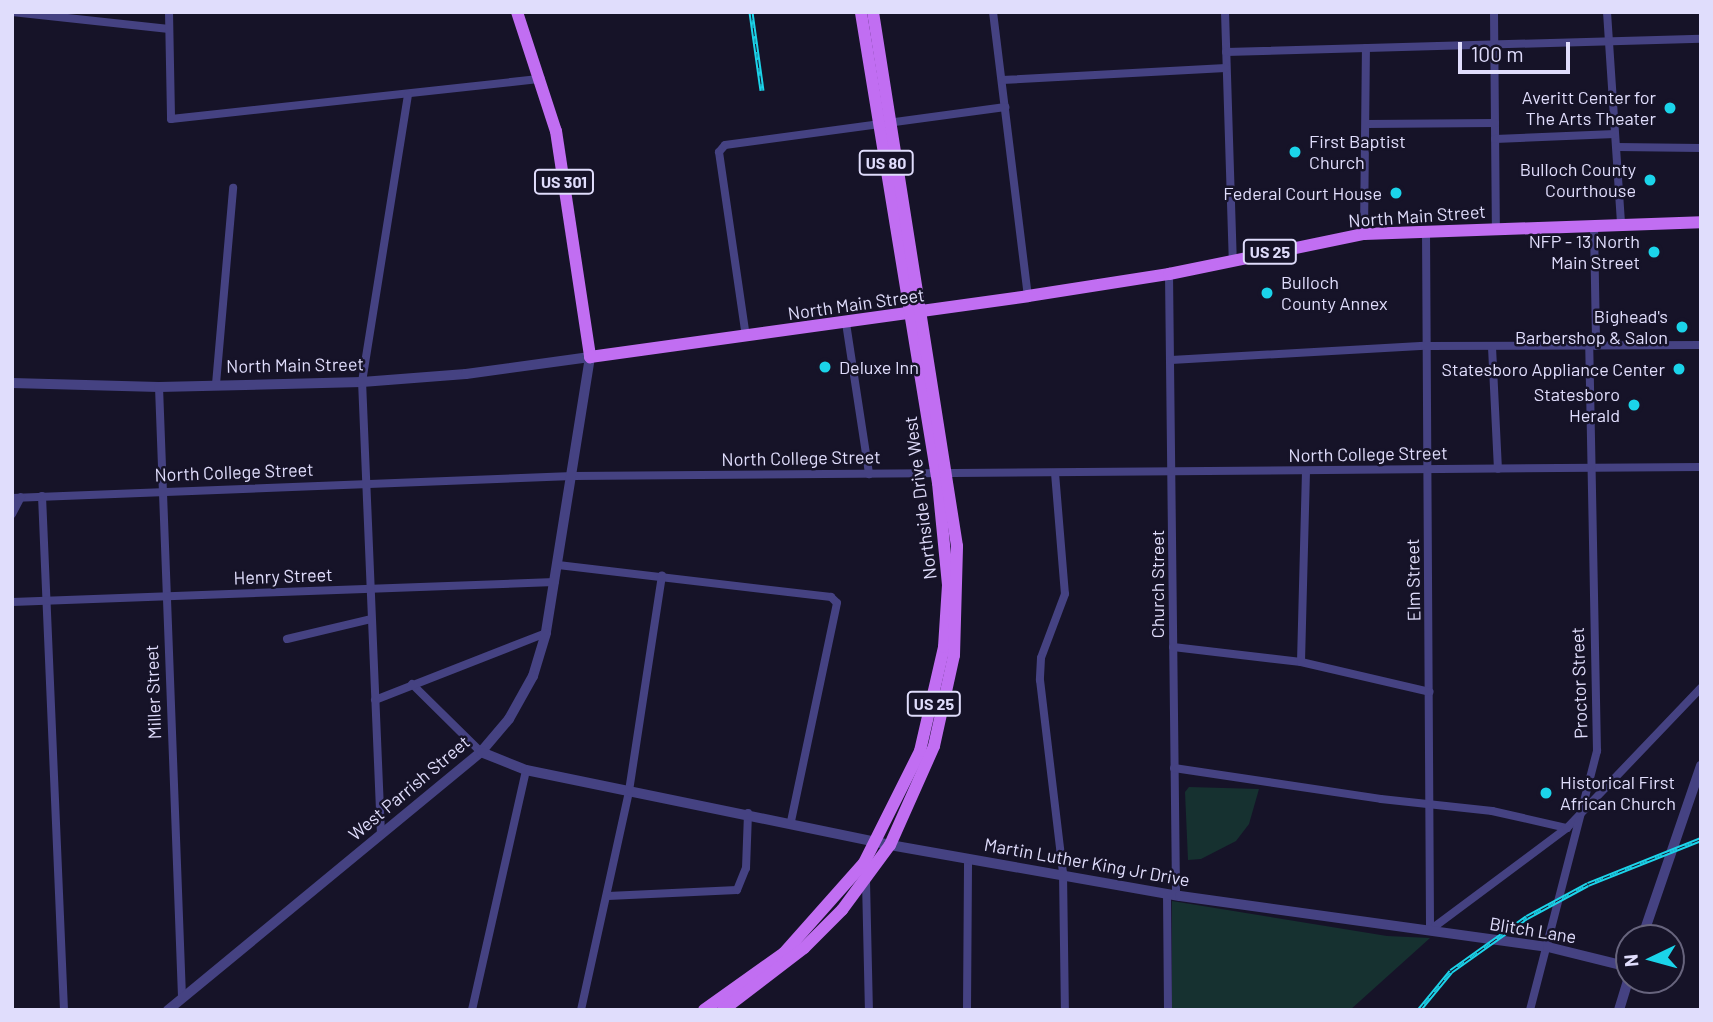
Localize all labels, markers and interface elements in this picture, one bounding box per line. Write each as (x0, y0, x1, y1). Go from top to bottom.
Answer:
scale bar (1461, 28, 1573, 72)
text: 100 m (1471, 41, 1524, 66)
place label: Averitt Center for The Arts Theater (1522, 87, 1656, 130)
marker: Averitt Center for The Arts Theater (1662, 100, 1678, 116)
place label: First Baptist Church (1309, 131, 1406, 174)
marker: First Baptist Church (1287, 144, 1303, 160)
road number: US 80 (858, 150, 914, 176)
place label: Bulloch County Courthouse (1520, 159, 1636, 202)
road number: US 301 (532, 170, 596, 194)
marker: Bulloch County Courthouse (1642, 172, 1658, 188)
place label: Federal Court House (1223, 182, 1382, 204)
marker: Federal Court House (1388, 185, 1404, 201)
street label: North Main Street (1348, 200, 1486, 232)
place label: NFP - 13 North Main Street (1529, 231, 1640, 274)
road number: US 25 (1242, 240, 1298, 264)
marker: NFP - 13 North Main Street (1646, 244, 1662, 260)
place label: Bulloch County Annex (1281, 272, 1388, 314)
street label: North Main Street (786, 284, 926, 324)
marker: Bulloch County Annex (1259, 285, 1275, 301)
place label: Bighead's Barbershop & Salon (1515, 306, 1668, 348)
marker: Bighead's Barbershop & Salon (1674, 319, 1690, 335)
street label: North Main Street (226, 353, 364, 377)
place label: Deluxe Inn (839, 356, 919, 378)
place label: Statesboro Appliance Center (1442, 358, 1665, 380)
marker: Deluxe Inn (817, 359, 833, 375)
marker: Statesboro Appliance Center (1671, 361, 1687, 377)
place label: Statesboro Herald (1534, 384, 1620, 426)
marker: Statesboro Herald (1626, 397, 1642, 413)
street label: Northside Drive West (899, 415, 941, 581)
street label: North College Street (1288, 442, 1448, 466)
street label: North College Street (721, 446, 881, 470)
street label: North College Street (154, 458, 314, 486)
street label: Church Street (1146, 530, 1168, 638)
street label: Elm Street (1401, 538, 1425, 622)
street label: Henry Street (233, 563, 333, 589)
street label: Proctor Street (1566, 627, 1592, 739)
street label: Miller Street (141, 644, 165, 740)
road number: US 25 (906, 692, 962, 716)
street label: West Parrish Street (344, 731, 474, 845)
place label: Historical First African Church (1560, 772, 1676, 814)
marker: Historical First African Church (1538, 785, 1554, 801)
street label: Martin Luther King Jr Drive (983, 833, 1191, 891)
street label: Blitch Lane (1488, 912, 1578, 948)
north arrow (1615, 924, 1685, 994)
text: N (1619, 953, 1643, 968)

